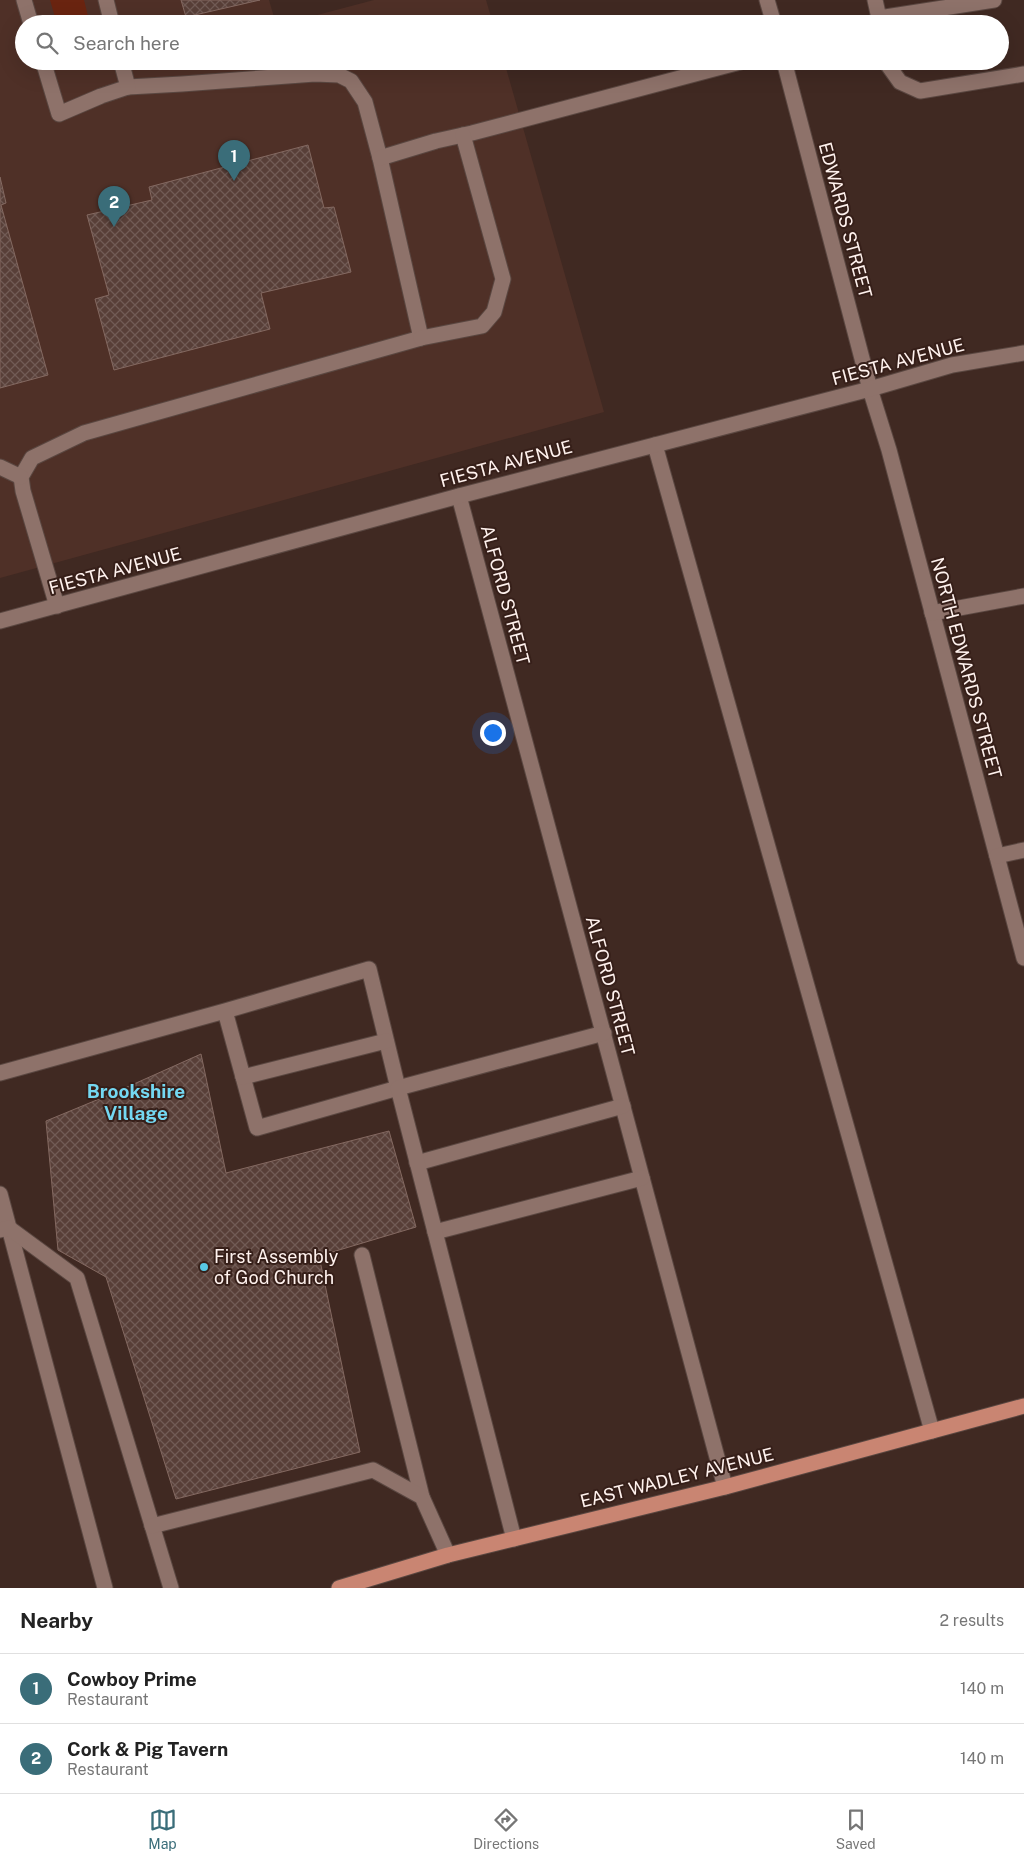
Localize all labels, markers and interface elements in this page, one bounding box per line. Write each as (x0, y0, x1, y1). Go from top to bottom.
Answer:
search box (15, 15, 1009, 70)
icon: search (33, 29, 61, 57)
text: Search here (73, 32, 180, 54)
pin: 1 (218, 140, 250, 181)
street label: EDWARDS STREET (815, 140, 876, 300)
pin: 2 (98, 186, 130, 227)
street label: FIESTA AVENUE (829, 334, 966, 389)
street label: FIESTA AVENUE (437, 436, 574, 491)
street label: ALFORD STREET (477, 523, 534, 668)
street label: FIESTA AVENUE (46, 543, 183, 598)
street label: NORTH EDWARDS STREET (927, 555, 1006, 781)
your location (480, 720, 506, 746)
street label: ALFORD STREET (582, 914, 639, 1059)
district label: Brookshire Village (87, 1080, 185, 1124)
place label: First Assembly of God Church (214, 1246, 339, 1288)
marker: First Assembly of God Church (198, 1261, 210, 1273)
street label: EAST WADLEY AVENUE (578, 1443, 776, 1512)
text: Nearby (20, 1608, 93, 1633)
text: 2 results (939, 1611, 1004, 1630)
text: Cowboy Prime (67, 1668, 197, 1690)
text: 1 (33, 1679, 39, 1698)
text: 140 m (960, 1679, 1004, 1698)
text: Restaurant (67, 1690, 149, 1709)
text: Cork & Pig Tavern (67, 1738, 228, 1760)
text: 2 (31, 1749, 41, 1768)
text: 140 m (960, 1749, 1004, 1768)
text: Restaurant (67, 1760, 149, 1779)
tab: Map (148, 1806, 177, 1852)
tab: Directions (473, 1806, 539, 1852)
tab: Saved (836, 1806, 876, 1852)

